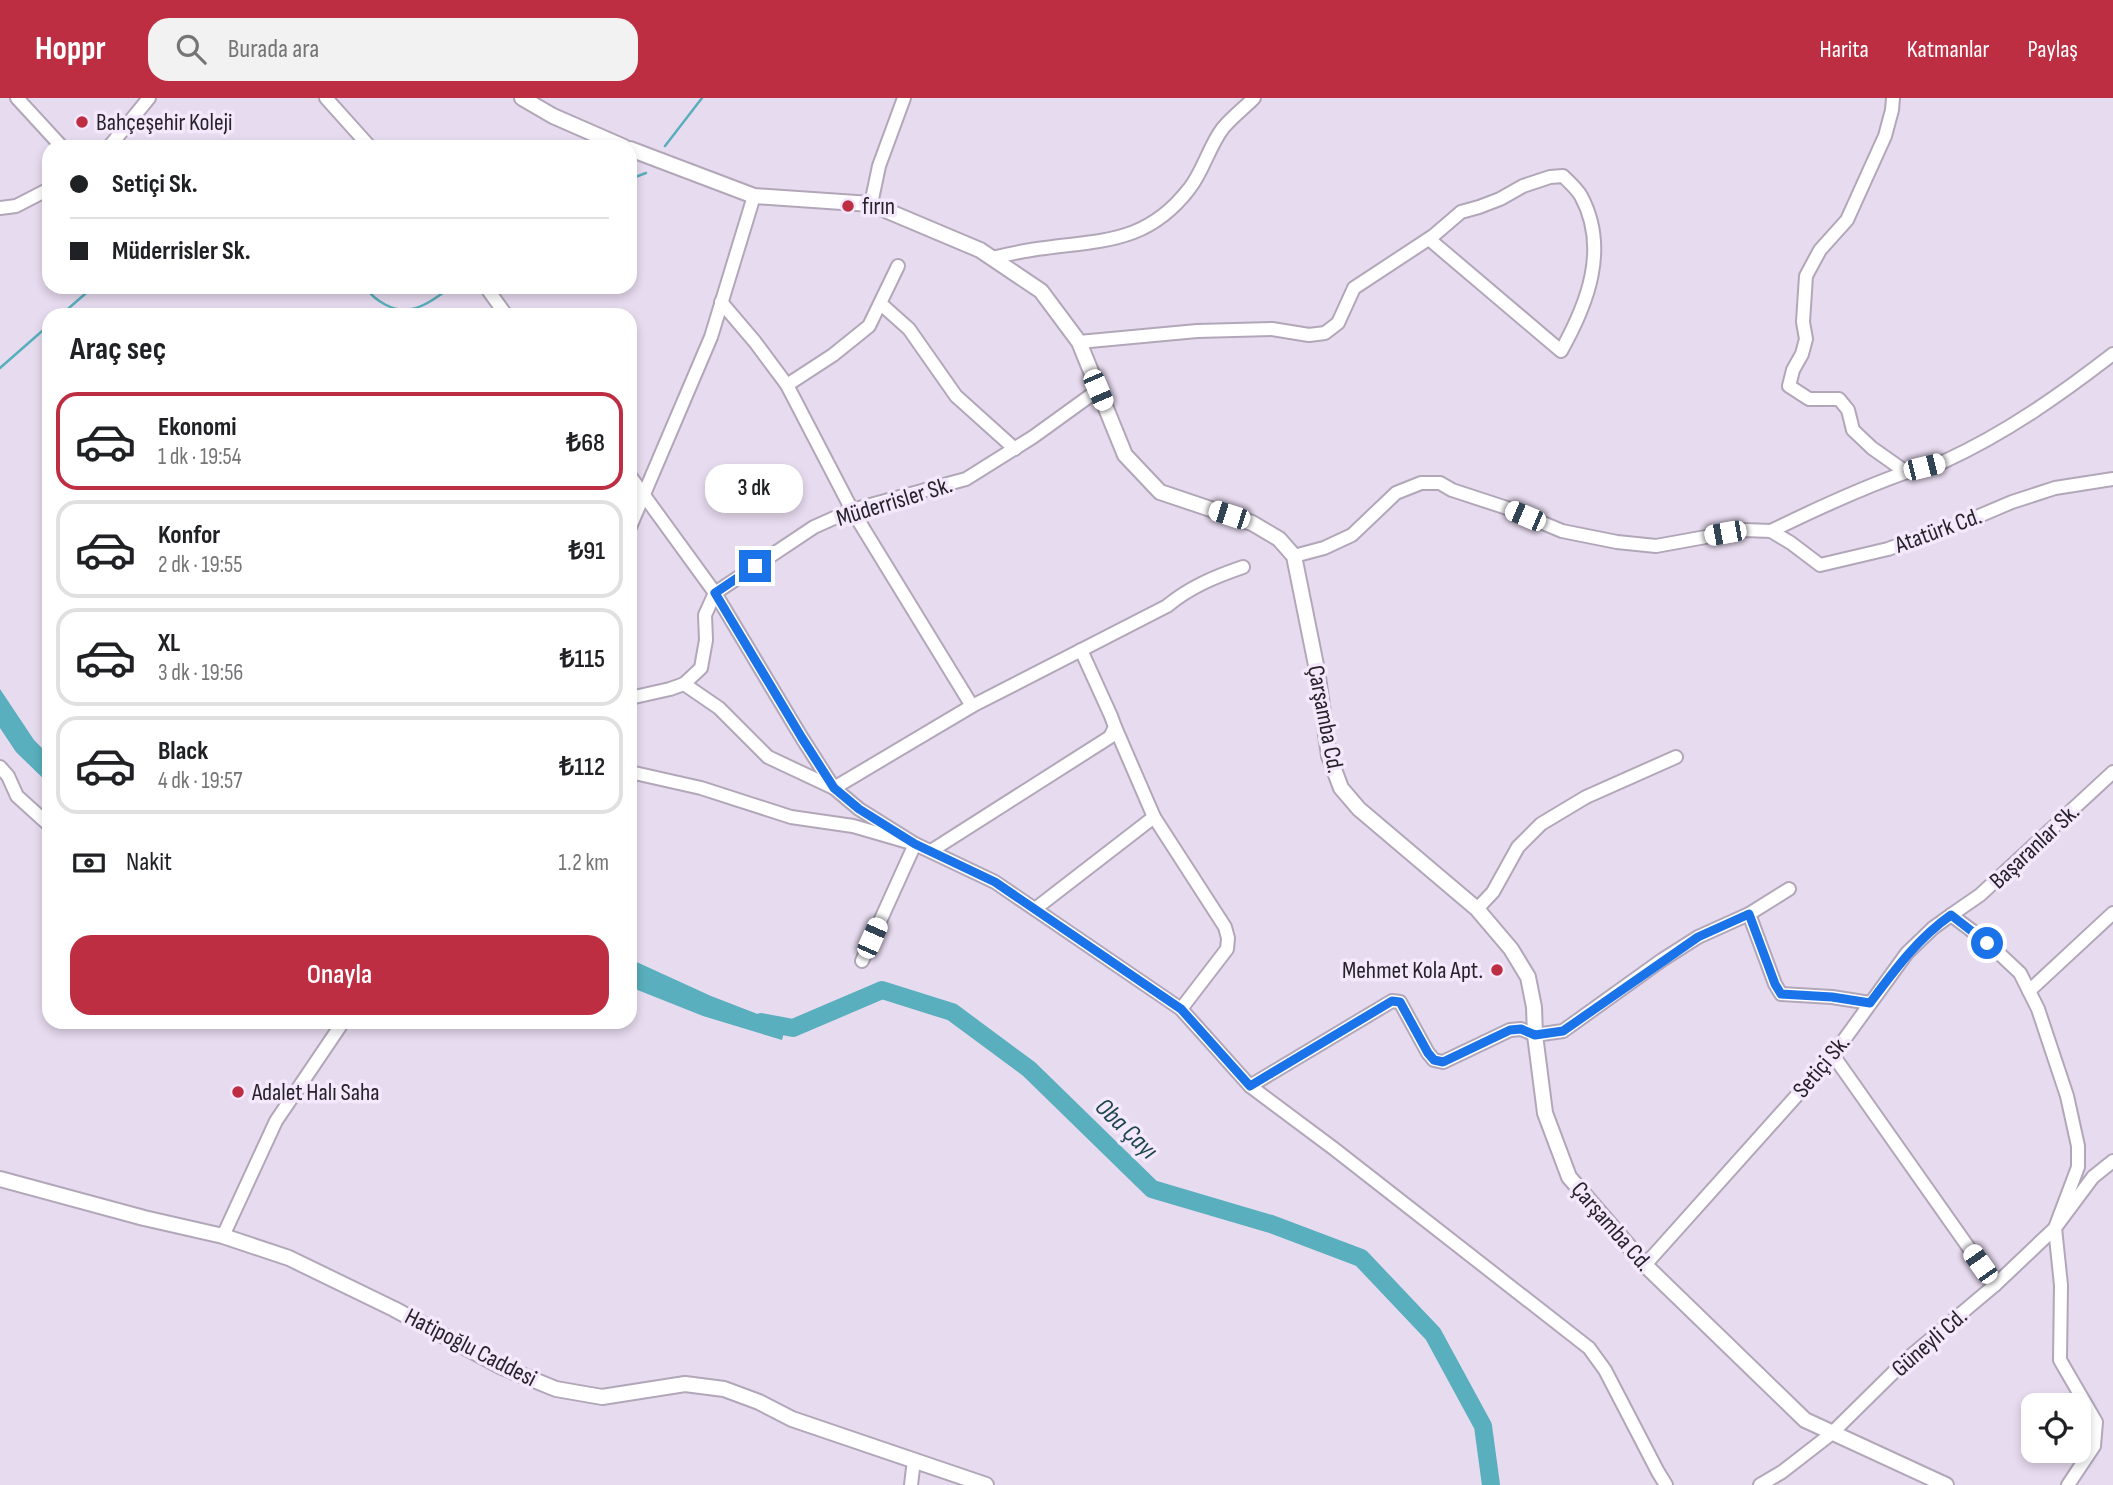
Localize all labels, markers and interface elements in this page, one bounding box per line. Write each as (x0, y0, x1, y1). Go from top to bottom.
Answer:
search box (148, 18, 638, 81)
text: Hoppr (35, 29, 106, 69)
icon: search (172, 30, 210, 68)
text: Burada ara (228, 34, 319, 65)
text: Harita (1819, 35, 1869, 64)
text: Katmanlar (1907, 35, 1990, 64)
text: Paylaş (2028, 35, 2078, 64)
place label: Bahçeşehir Koleji (96, 108, 232, 137)
marker: Bahçeşehir Koleji (74, 114, 90, 130)
text: Setiçi Sk. (112, 169, 198, 200)
place label: fırın (862, 192, 895, 221)
marker: fırın (840, 198, 856, 214)
text: Müderrisler Sk. (112, 236, 251, 267)
text: Araç seç (70, 330, 166, 369)
car (1081, 367, 1116, 413)
icon: car (74, 410, 137, 473)
text: Ekonomi (158, 412, 237, 443)
text: ₺68 (566, 428, 605, 459)
text: 1 dk · 19:54 (158, 443, 241, 471)
car (1902, 452, 1947, 482)
callout: 3 dk (706, 464, 804, 514)
street label: Müderrisler Sk. (833, 470, 956, 533)
text: 3 dk (738, 474, 770, 502)
car (1502, 498, 1549, 534)
car (1206, 499, 1253, 531)
street label: Atatürk Cd. (1890, 501, 1985, 560)
icon: car (74, 518, 137, 581)
car (1703, 519, 1748, 547)
text: Konfor (158, 520, 220, 551)
text: ₺91 (568, 536, 605, 567)
route end (739, 550, 771, 582)
text: 2 dk · 19:55 (158, 551, 242, 579)
icon: car (74, 626, 137, 689)
text: XL (158, 628, 180, 659)
text: ₺115 (560, 644, 605, 675)
text: 3 dk · 19:56 (158, 659, 243, 687)
street label: Çarşamba Cd. (1301, 663, 1350, 775)
icon: car (74, 734, 137, 797)
text: Black (158, 736, 208, 767)
text: ₺112 (559, 752, 605, 783)
text: 4 dk · 19:57 (158, 767, 242, 795)
street label: Başaranlar Sk. (1983, 798, 2085, 895)
icon: cash (70, 844, 108, 882)
text: Nakit (126, 847, 172, 878)
text: 1.2 km (559, 849, 609, 877)
car (854, 915, 891, 961)
route start (1971, 927, 2003, 959)
button: Onayla (70, 935, 609, 1015)
place label: Mehmet Kola Apt. (1342, 956, 1483, 985)
marker: Mehmet Kola Apt. (1489, 962, 1505, 978)
street label: Setiçi Sk. (1787, 1029, 1856, 1104)
place label: Adalet Halı Saha (251, 1078, 380, 1107)
marker: Adalet Halı Saha (230, 1084, 246, 1100)
water label: Oba Çayı (1088, 1092, 1164, 1166)
street label: Çarşamba Cd. (1565, 1176, 1658, 1277)
car (1960, 1241, 2001, 1287)
street label: Hatipoğlu Caddesi (400, 1302, 542, 1393)
street label: Güneyli Cd. (1886, 1302, 1973, 1383)
map controls (2021, 1393, 2091, 1463)
button: locate (2021, 1393, 2091, 1463)

